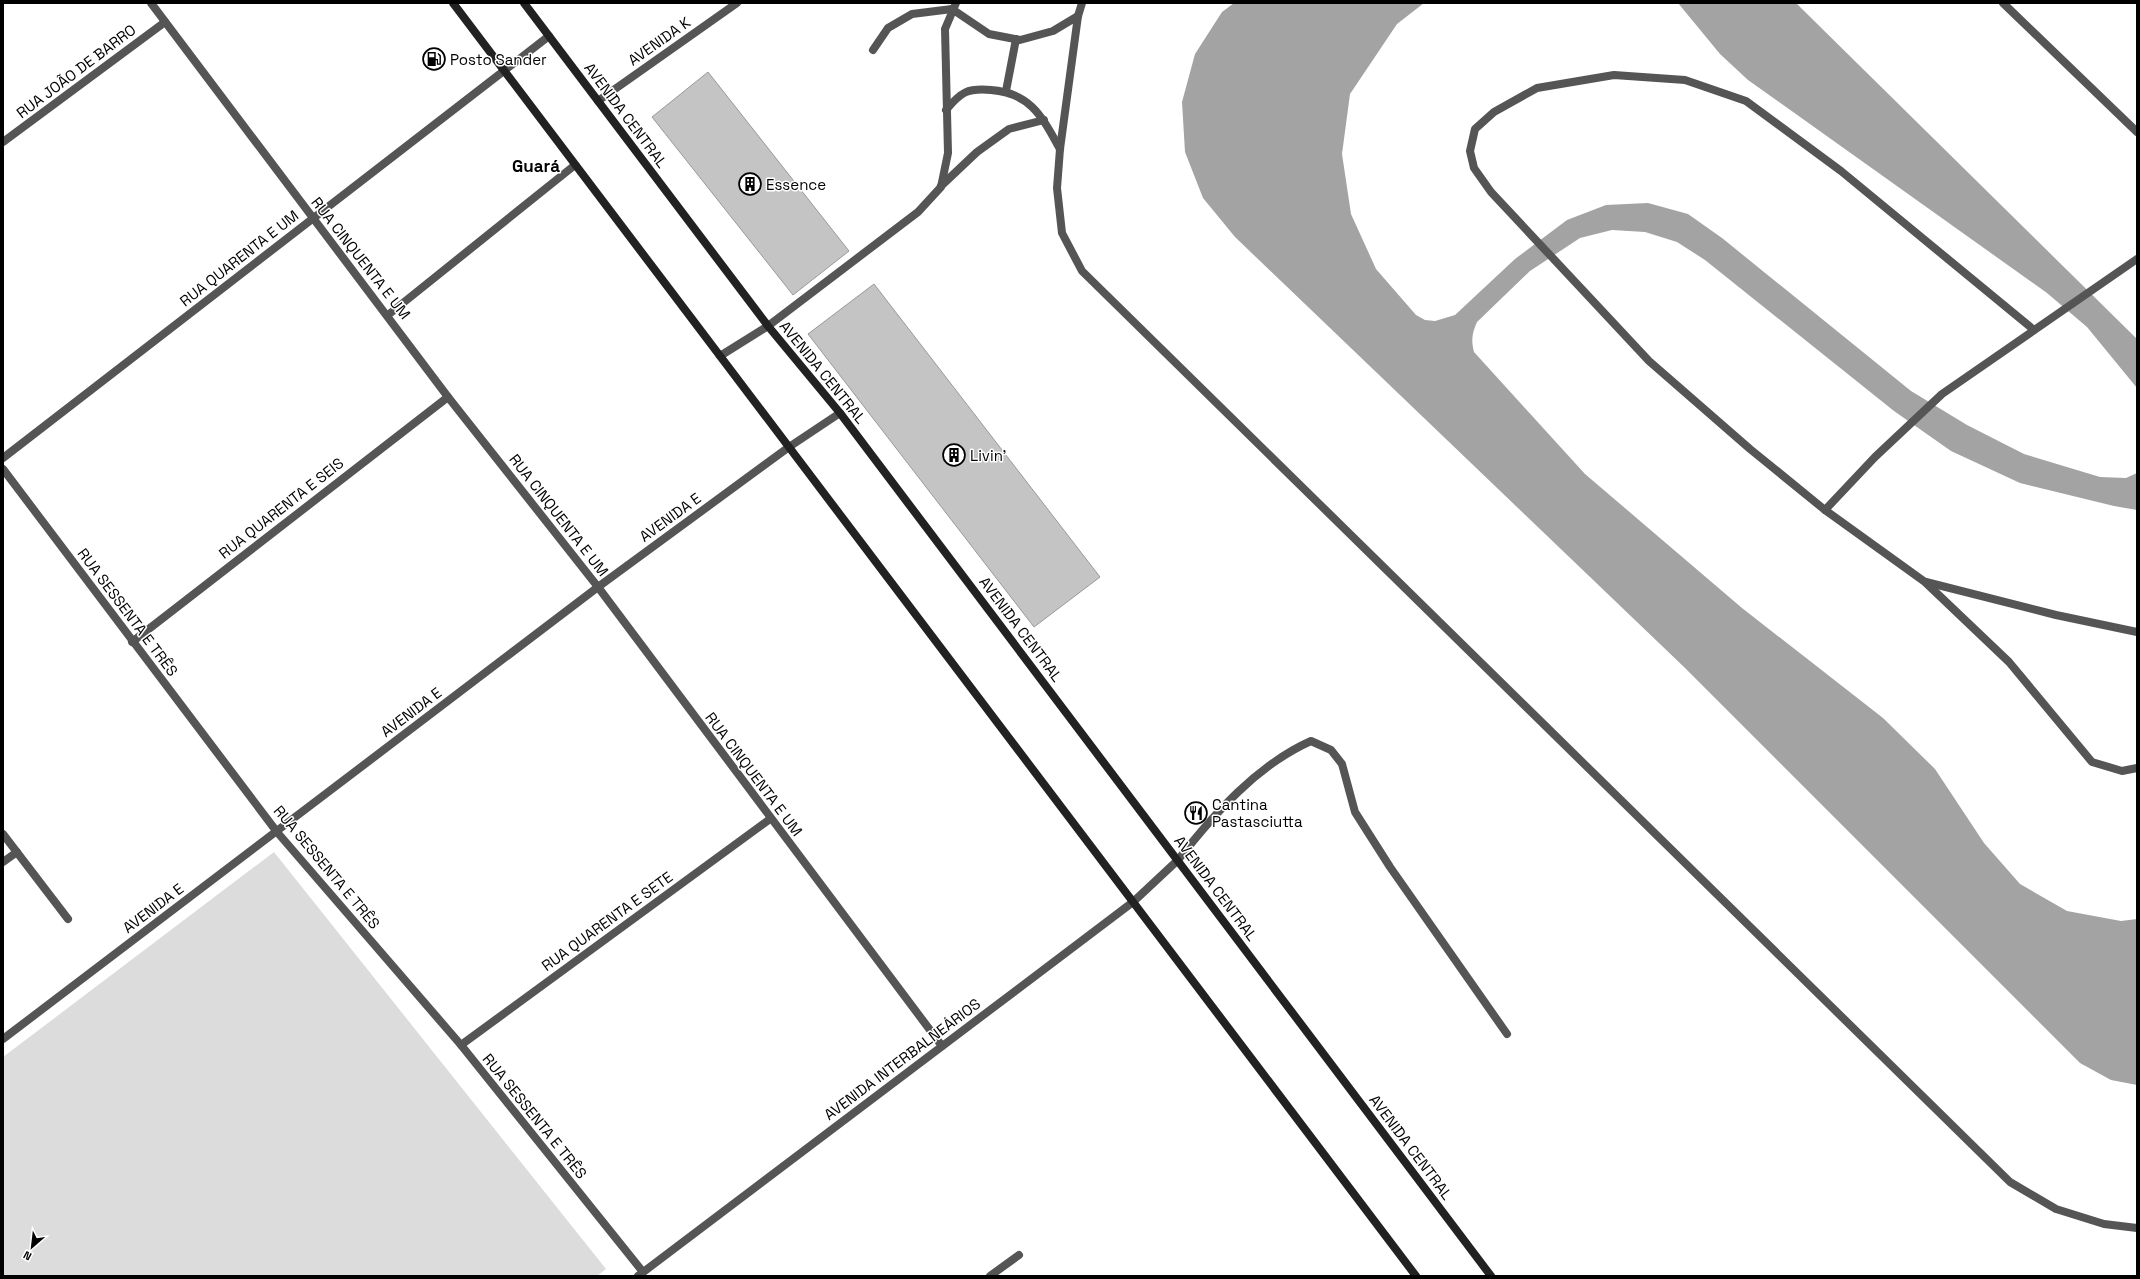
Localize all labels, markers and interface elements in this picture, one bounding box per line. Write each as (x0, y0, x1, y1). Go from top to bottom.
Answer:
street label: AVENIDA K (624, 13, 694, 69)
street label: RUA JOÃO DE BARRO (13, 20, 139, 122)
fuel station icon: Posto Sander (421, 46, 447, 72)
place label: Posto Sander (450, 50, 547, 69)
street label: AVENIDA CENTRAL (580, 59, 672, 171)
district label: Guará (512, 155, 560, 177)
building icon: Essence (737, 171, 763, 197)
place label: Essence (766, 175, 826, 194)
street label: RUA CINQUENTA E UM (307, 193, 415, 323)
street label: RUA QUARENTA E UM (176, 206, 302, 310)
street label: AVENIDA CENTRAL (776, 317, 870, 427)
building icon: Livin' (941, 442, 967, 468)
place label: Livin' (970, 446, 1006, 465)
street label: RUA CINQUENTA E UM (505, 450, 613, 580)
street label: RUA QUARENTA E SEIS (215, 453, 347, 563)
street label: AVENIDA E (636, 488, 704, 546)
street label: RUA SESSENTA E TRÊS (74, 544, 182, 680)
street label: AVENIDA CENTRAL (975, 573, 1067, 685)
street label: AVENIDA E (377, 683, 445, 741)
street label: RUA CINQUENTA E UM (701, 708, 807, 840)
place label: Cantina Pastasciutta (1212, 795, 1303, 831)
restaurant icon: Cantina Pastasciutta (1183, 800, 1209, 826)
street label: RUA SESSENTA E TRÊS (270, 801, 384, 933)
street label: AVENIDA CENTRAL (1170, 832, 1262, 944)
street label: RUA QUARENTA E SETE (538, 867, 676, 975)
street label: AVENIDA E (119, 879, 187, 937)
street label: AVENIDA INTERBALNEÁRIOS (820, 994, 984, 1124)
street label: RUA SESSENTA E TRÊS (479, 1050, 591, 1182)
street label: AVENIDA CENTRAL (1365, 1091, 1457, 1203)
north arrow (12, 1227, 52, 1267)
text: N (21, 1248, 34, 1264)

